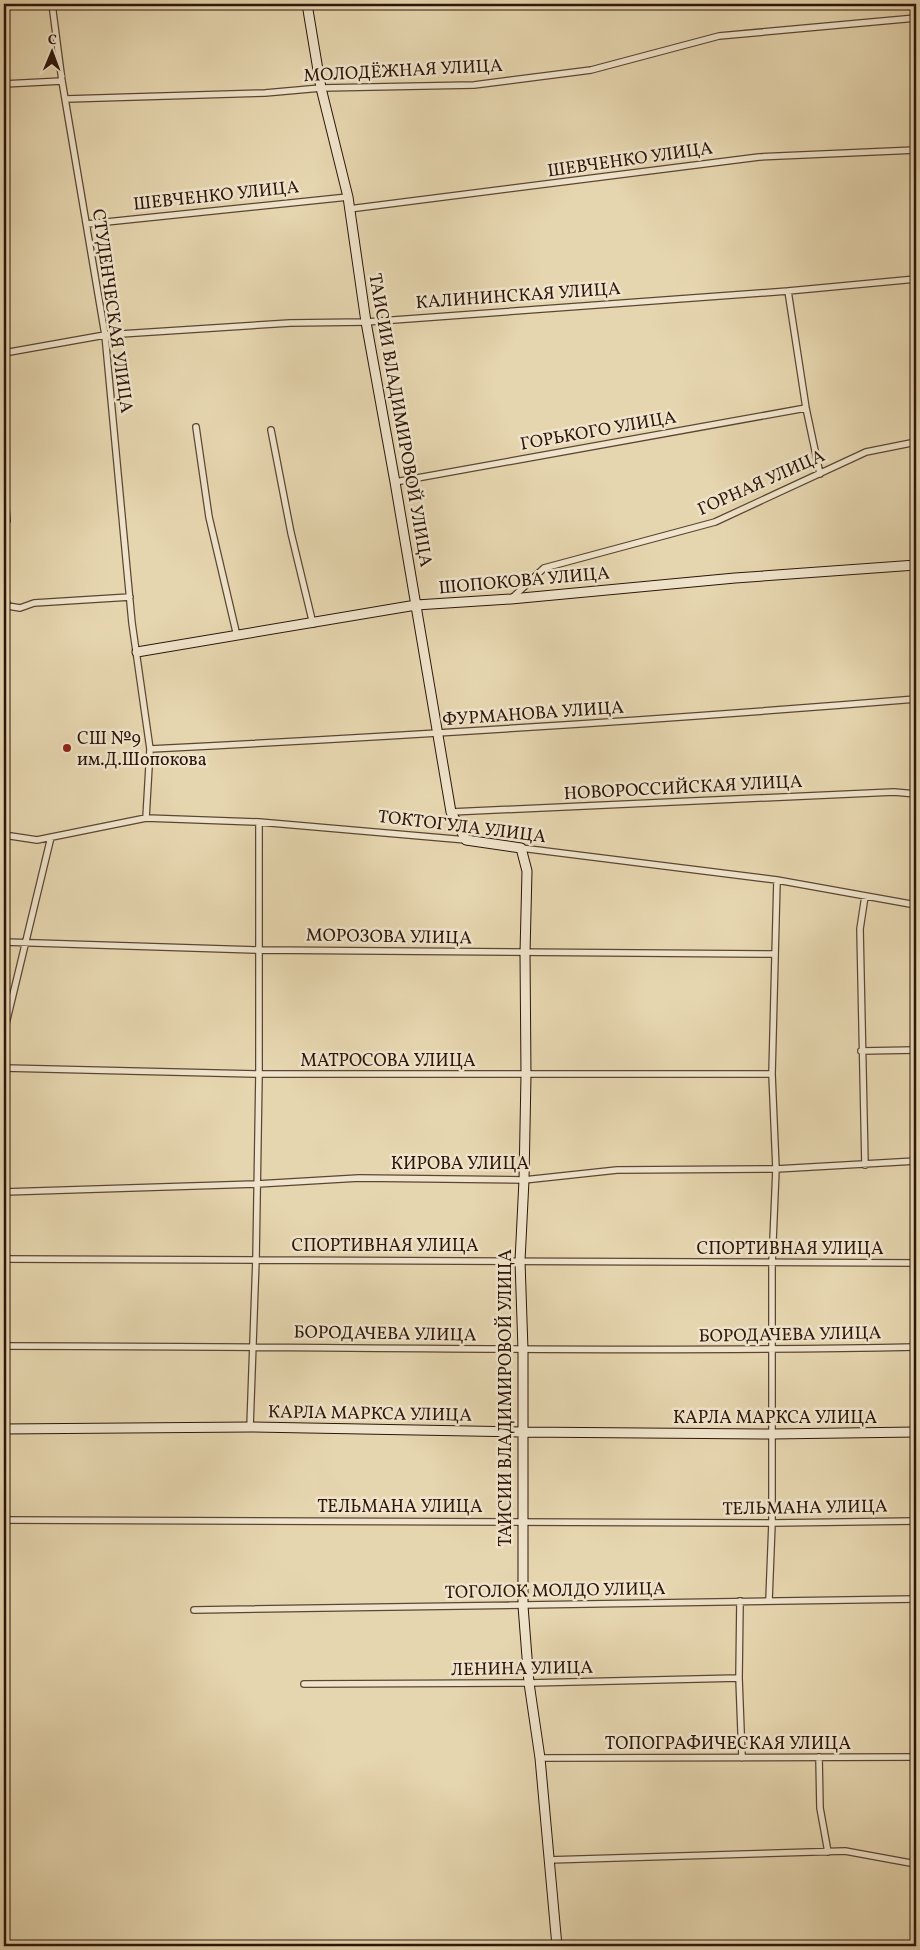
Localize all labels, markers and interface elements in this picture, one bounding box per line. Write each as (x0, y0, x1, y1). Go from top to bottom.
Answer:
north arrow (28, 28, 78, 78)
text: С (48, 31, 57, 50)
street label: МОЛОДЁЖНАЯ УЛИЦА (303, 54, 504, 89)
street label: ШЕВЧЕНКО УЛИЦА (546, 136, 715, 184)
street label: ШЕВЧЕНКО УЛИЦА (132, 175, 301, 218)
street label: СТУДЕНЧЕСКАЯ УЛИЦА (85, 207, 138, 415)
street label: ТАИСИИ ВЛАДИМИРОВОЙ УЛИЦА (361, 271, 438, 569)
street label: КАЛИНИНСКАЯ УЛИЦА (415, 277, 622, 316)
street label: ГОРЬКОГО УЛИЦА (518, 405, 679, 458)
street label: ГОРНАЯ УЛИЦА (694, 444, 830, 523)
street label: ШОПОКОВА УЛИЦА (437, 562, 611, 601)
street label: ФУРМАНОВА УЛИЦА (441, 696, 625, 733)
place label: СШ №9 им.Д.Шопокова (77, 727, 207, 773)
marker: СШ №9 им.Д.Шопокова (61, 742, 73, 754)
street label: НОВОРОССИЙСКАЯ УЛИЦА (563, 770, 803, 807)
street label: ТОКТОГУЛА УЛИЦА (376, 805, 548, 850)
street label: МОРОЗОВА УЛИЦА (306, 924, 473, 951)
street label: МАТРОСОВА УЛИЦА (300, 1049, 476, 1074)
street label: КИРОВА УЛИЦА (391, 1152, 530, 1177)
street label: СПОРТИВНАЯ УЛИЦА (291, 1234, 479, 1259)
street label: СПОРТИВНАЯ УЛИЦА (696, 1237, 884, 1262)
street label: ТАИСИИ ВЛАДИМИРОВОЙ УЛИЦА (494, 1249, 519, 1547)
street label: БОРОДАЧЕВА УЛИЦА (293, 1320, 477, 1349)
street label: БОРОДАЧЕВА УЛИЦА (698, 1321, 882, 1350)
street label: КАРЛА МАРКСА УЛИЦА (268, 1400, 473, 1429)
street label: КАРЛА МАРКСА УЛИЦА (673, 1406, 877, 1431)
street label: ТЕЛЬМАНА УЛИЦА (317, 1495, 483, 1520)
street label: ТЕЛЬМАНА УЛИЦА (722, 1495, 888, 1522)
street label: ТОГОЛОК МОЛДО УЛИЦА (444, 1577, 666, 1606)
street label: ЛЕНИНА УЛИЦА (451, 1656, 594, 1683)
street label: ТОПОГРАФИЧЕСКАЯ УЛИЦА (605, 1732, 851, 1757)

